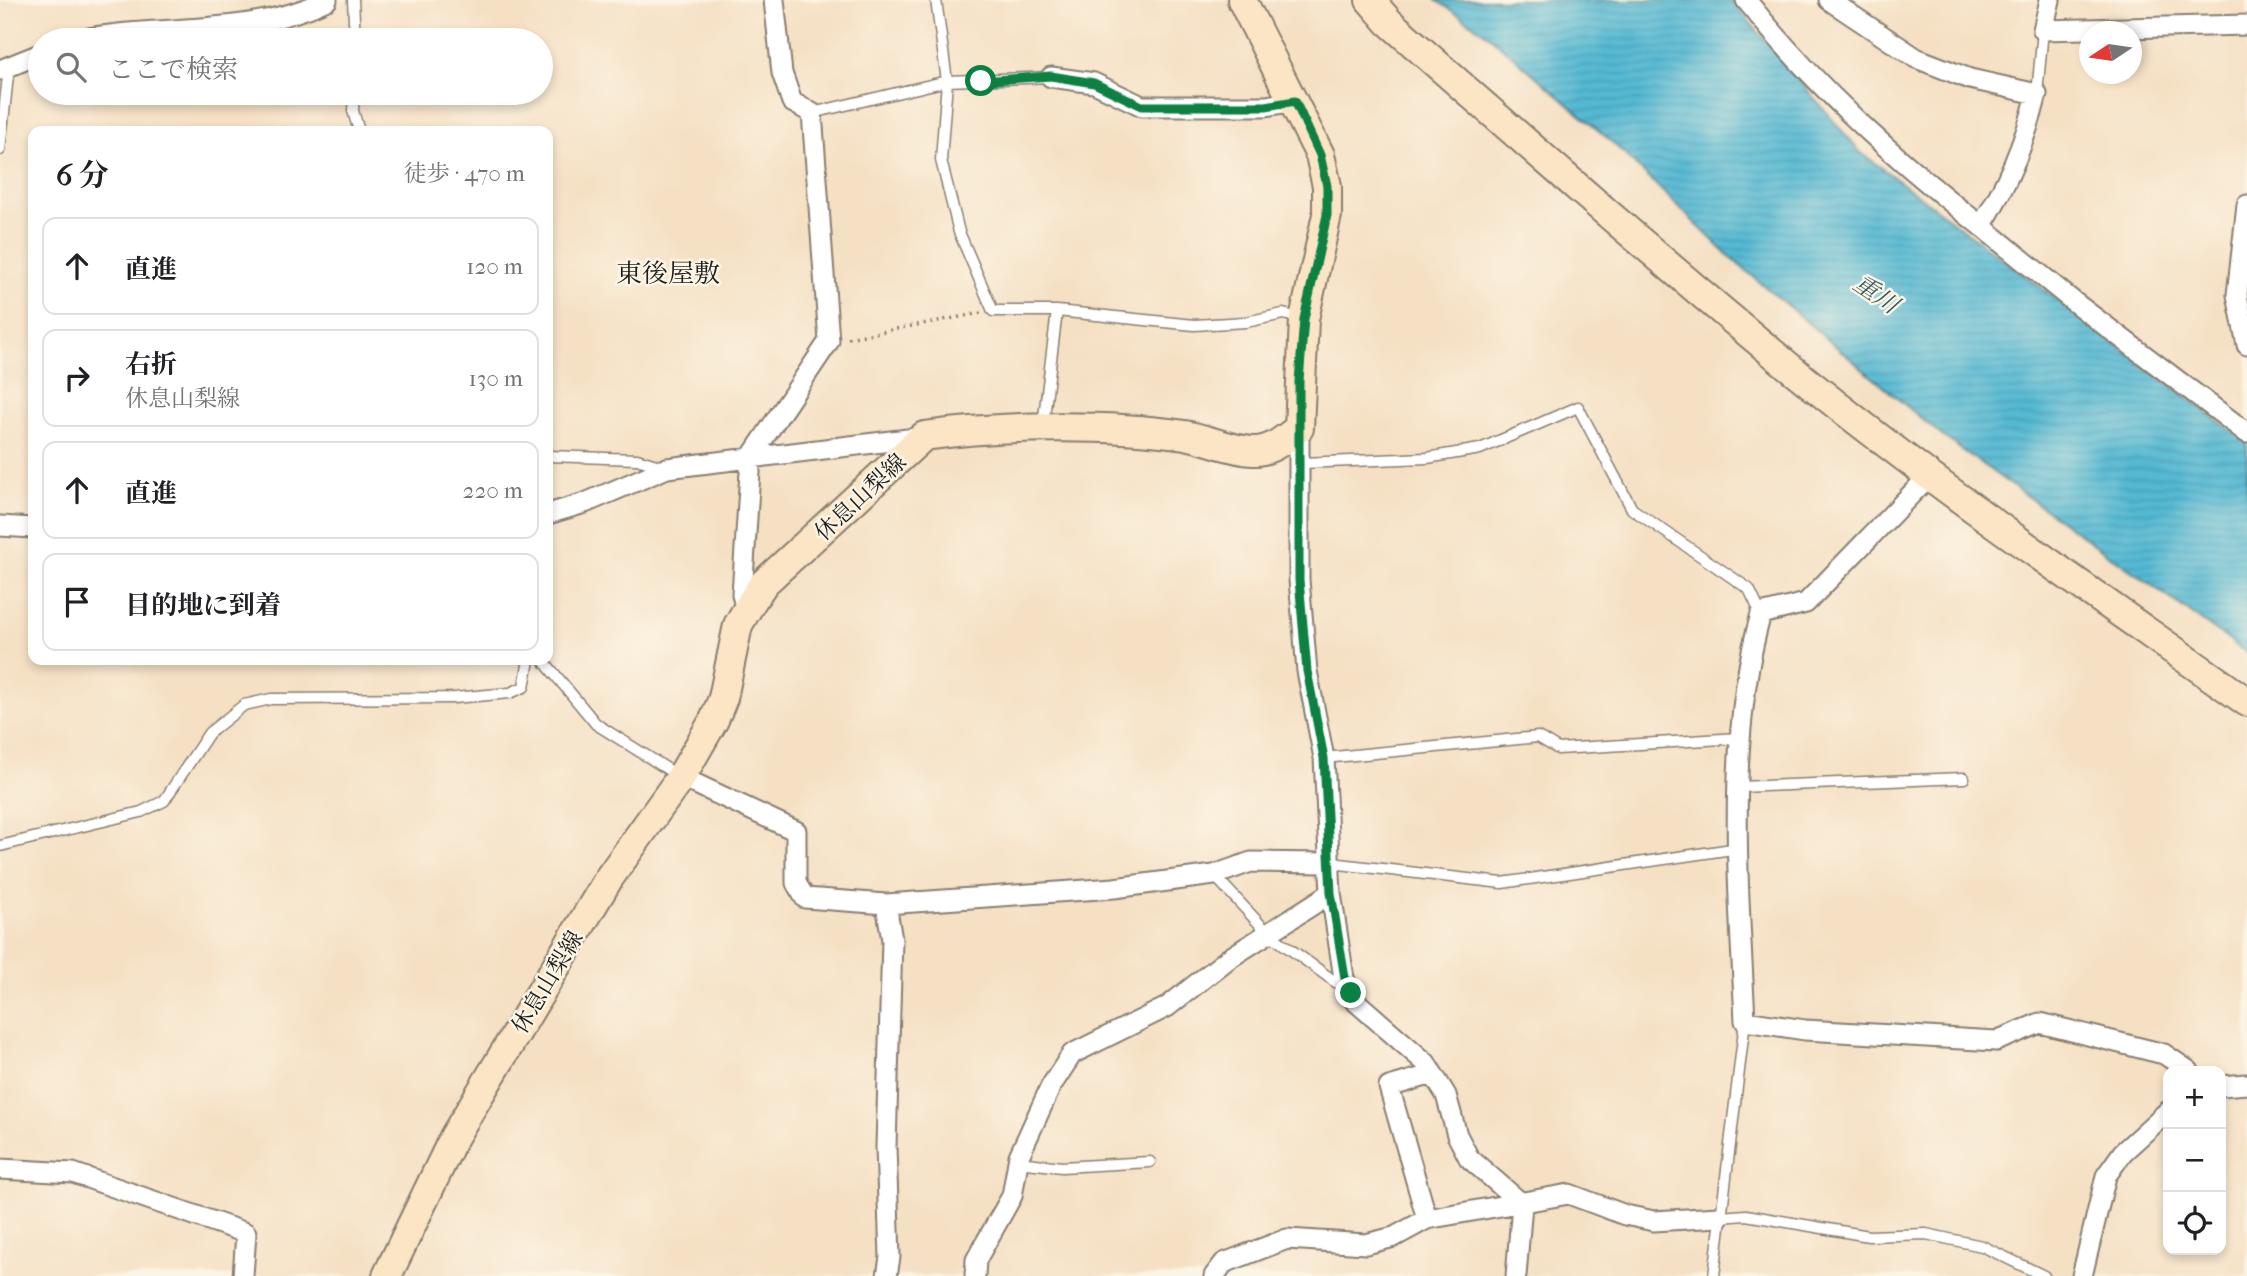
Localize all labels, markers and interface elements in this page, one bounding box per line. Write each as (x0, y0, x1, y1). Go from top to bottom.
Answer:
north arrow (2079, 21, 2142, 84)
search box (28, 28, 553, 105)
icon: search (52, 48, 90, 86)
text: ここで検索 (108, 54, 238, 85)
route start (965, 65, 996, 96)
text: 6 分 (56, 158, 109, 193)
text: 徒歩 · 470 m (404, 160, 525, 187)
icon: ahead (58, 247, 96, 285)
text: 120 m (466, 253, 523, 280)
text: 直進 (125, 254, 177, 285)
district label: 東後屋敷 (616, 258, 720, 289)
water label: 重川 (1848, 269, 1906, 321)
text: 右折 (125, 349, 177, 380)
icon: right (58, 359, 96, 397)
text: 130 m (469, 365, 523, 392)
text: 休息山梨線 (125, 385, 240, 412)
street label: 休息山梨線 (809, 448, 912, 546)
icon: ahead (58, 471, 96, 509)
text: 220 m (463, 477, 523, 504)
text: 直進 (125, 478, 177, 509)
icon: arrive (58, 583, 96, 621)
text: 目的地に到着 (125, 590, 281, 621)
street label: 休息山梨線 (506, 926, 589, 1038)
route end (1335, 977, 1366, 1008)
map controls (2163, 1066, 2226, 1255)
button: + (2163, 1066, 2226, 1129)
button: − (2163, 1129, 2226, 1192)
button: locate (2163, 1192, 2226, 1255)

